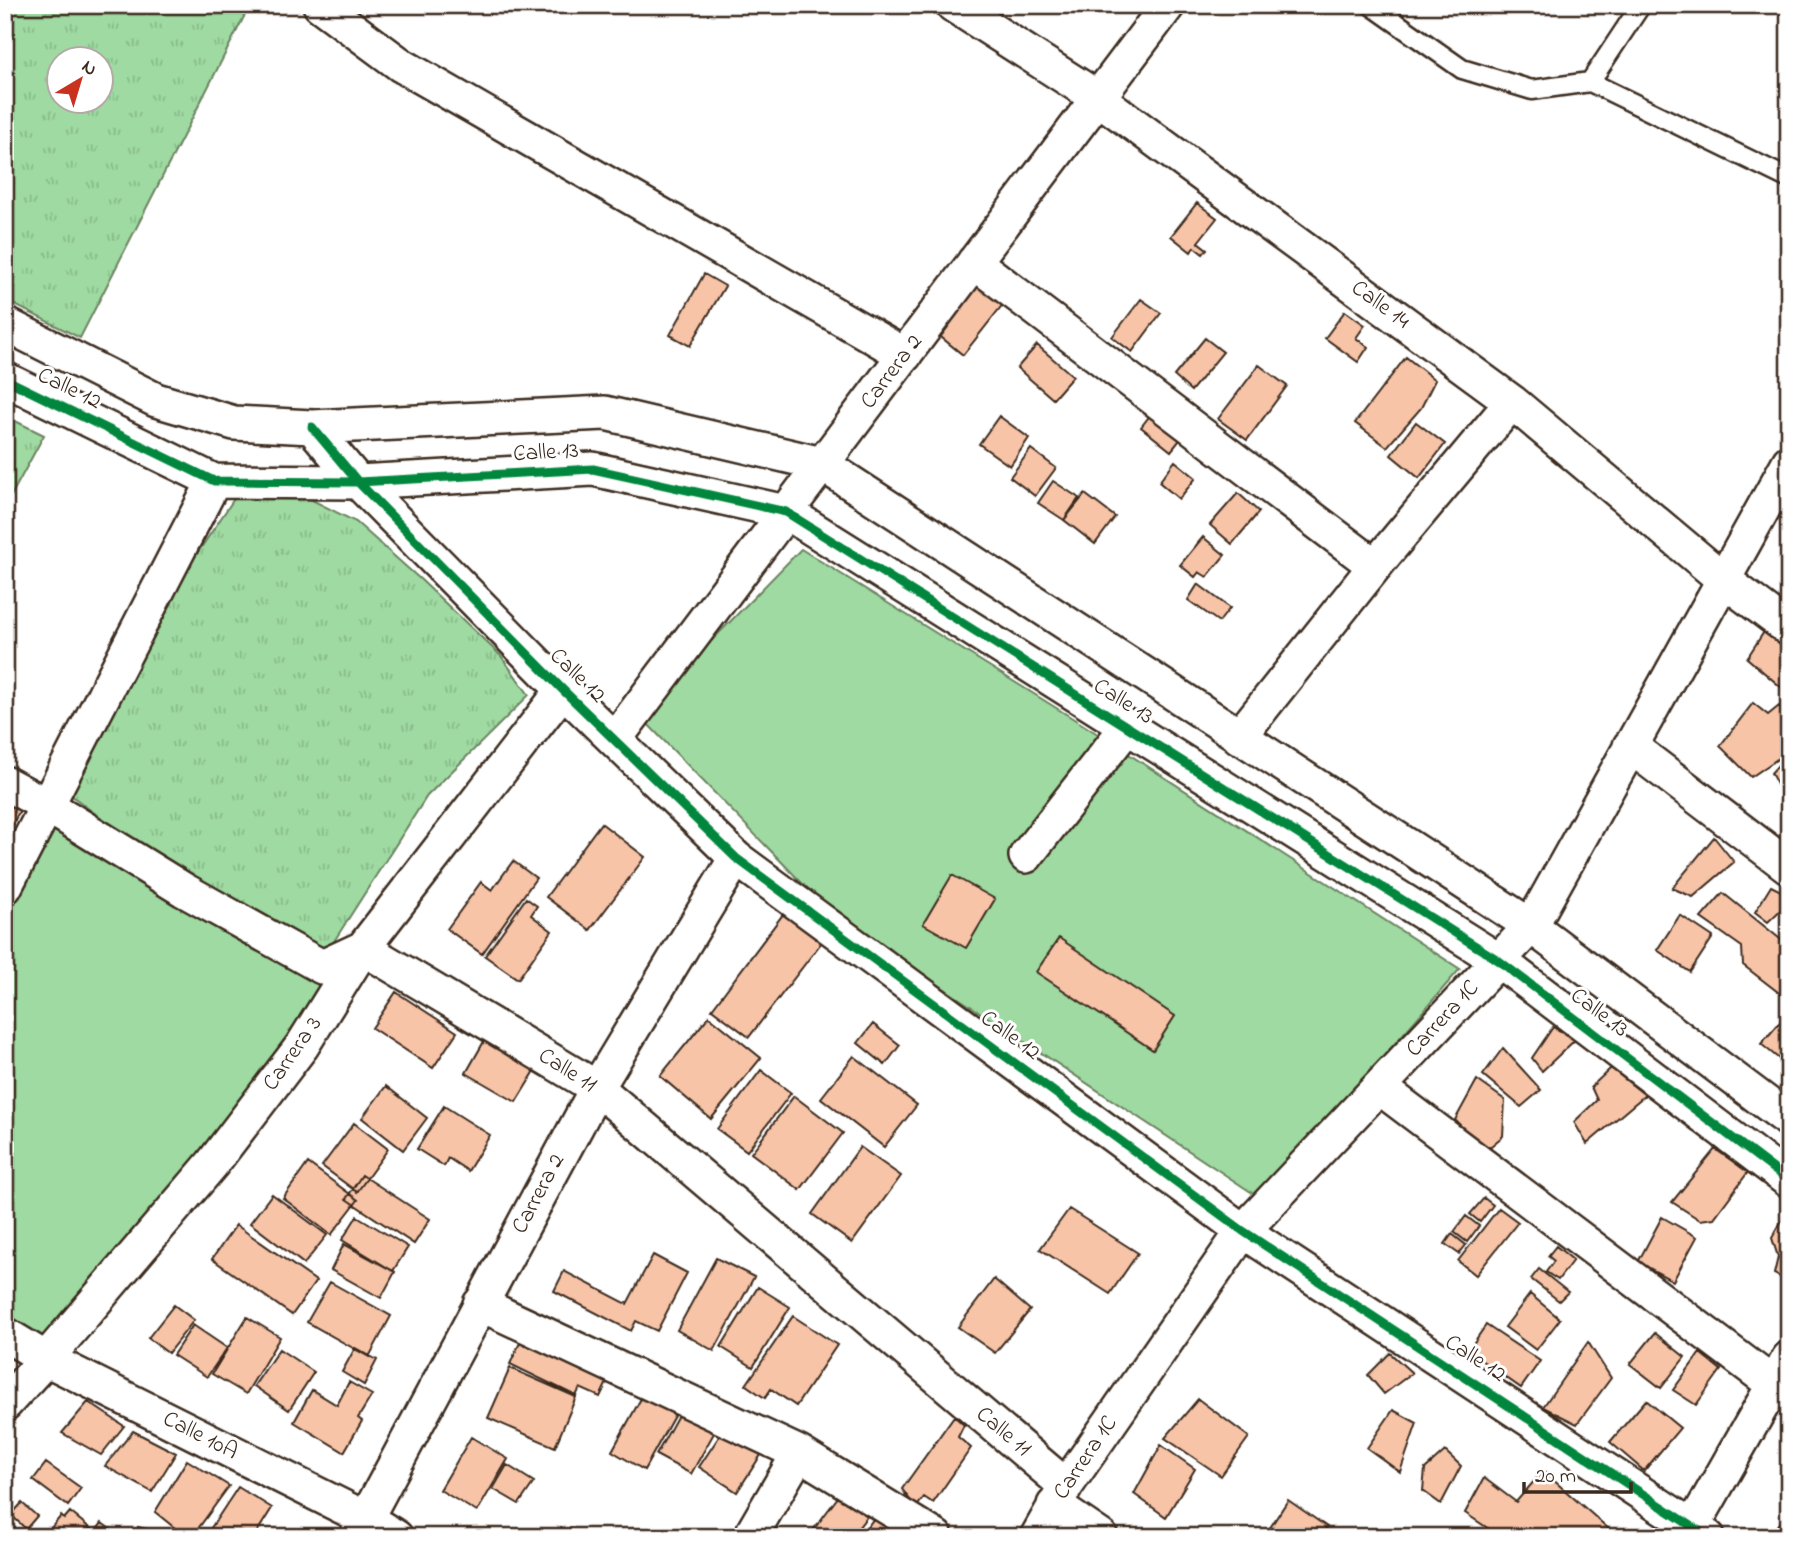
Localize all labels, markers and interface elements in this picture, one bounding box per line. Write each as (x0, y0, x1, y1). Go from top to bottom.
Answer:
north arrow (46, 46, 116, 116)
text: N (76, 54, 102, 83)
street label: Calle 14 (1344, 272, 1417, 338)
street label: Carrera 2 (853, 328, 931, 416)
street label: Calle 12 (31, 359, 107, 419)
street label: Calle 13 (512, 435, 580, 471)
street label: Calle 12 (541, 641, 613, 711)
street label: Calle 13 (1086, 671, 1160, 733)
street label: Carrera 1C (1399, 973, 1487, 1065)
street label: Calle 13 (1563, 980, 1635, 1046)
street label: Calle 12 (973, 1003, 1047, 1069)
street label: Carrera 3 (255, 1010, 331, 1098)
street label: Calle 11 (531, 1040, 603, 1102)
street label: Carrera 2 (504, 1148, 574, 1240)
street label: Calle 12 (1438, 1327, 1512, 1391)
street label: Calle 11 (968, 1399, 1038, 1465)
street label: Calle 10A (157, 1403, 243, 1469)
street label: Carrera 1C (1046, 1409, 1126, 1507)
scale bar (1524, 1451, 1631, 1495)
text: 20 m (1535, 1462, 1576, 1492)

